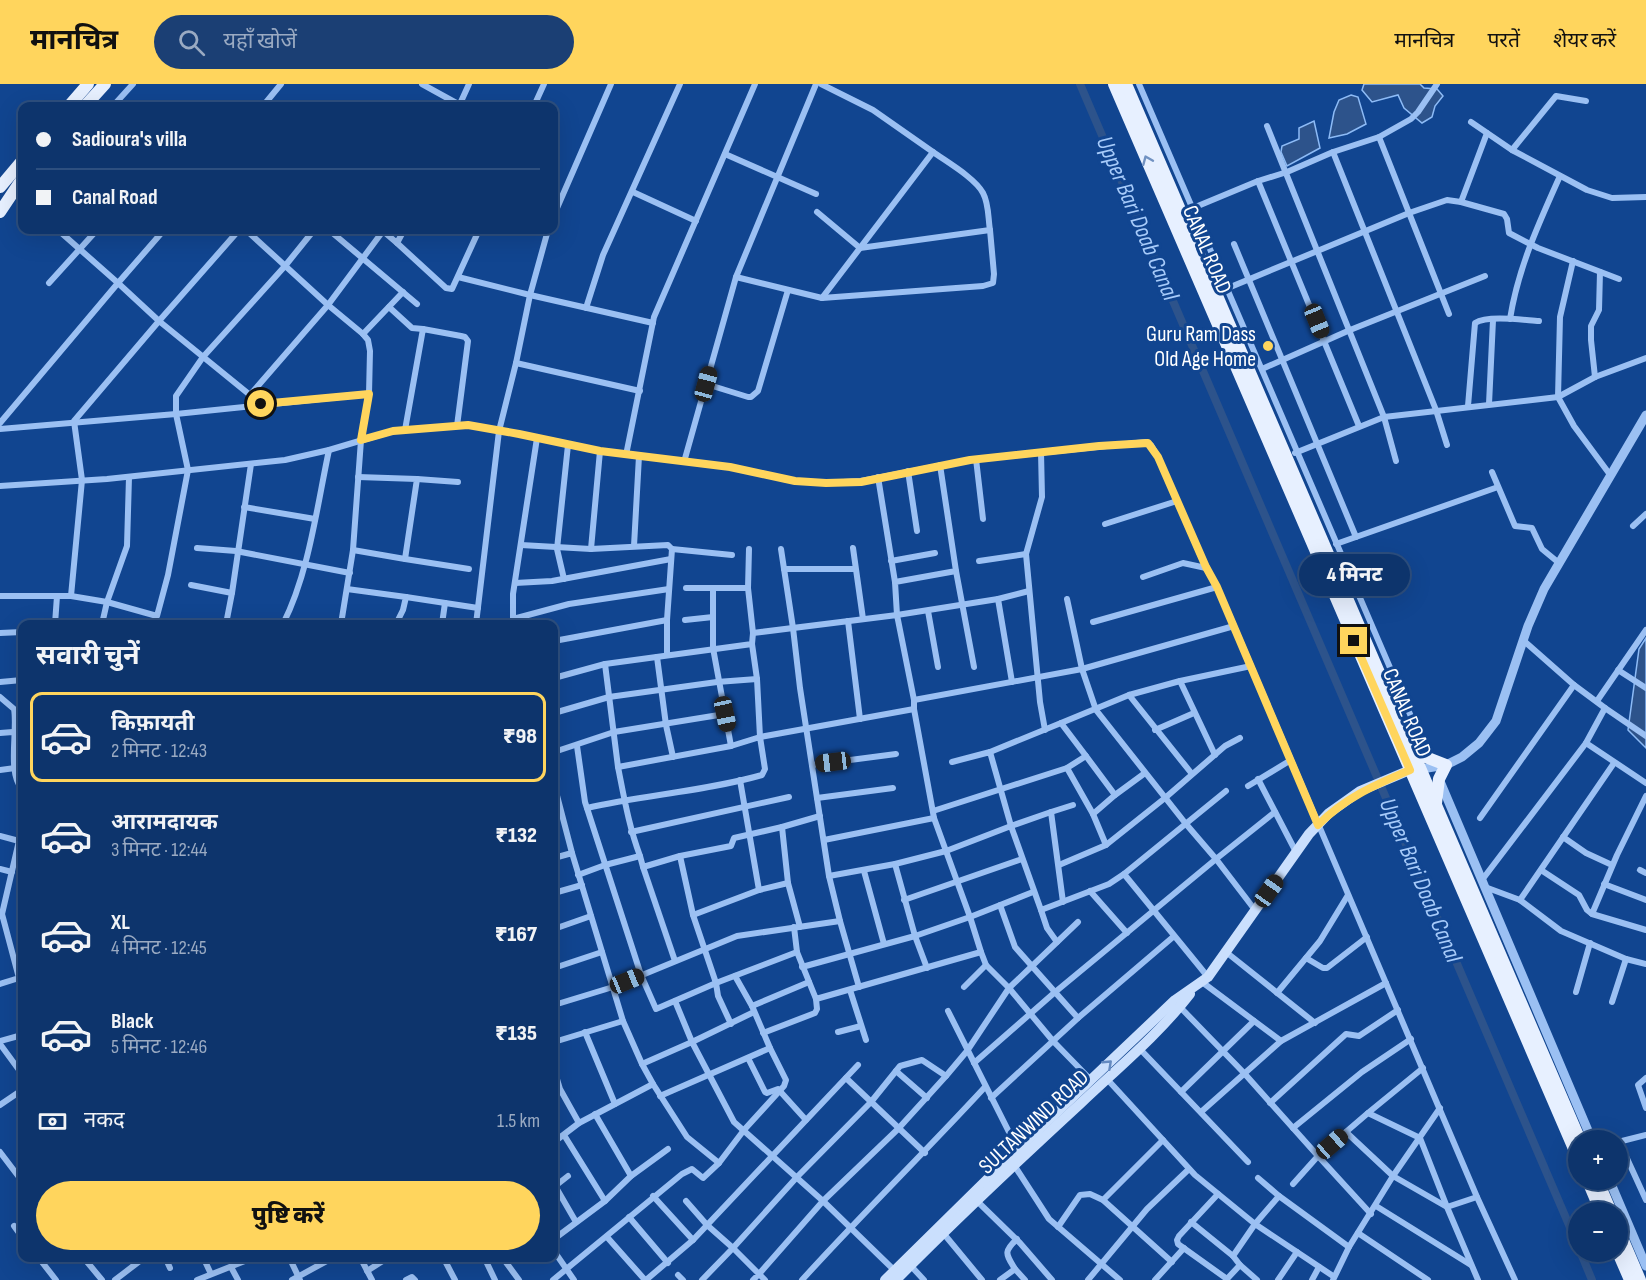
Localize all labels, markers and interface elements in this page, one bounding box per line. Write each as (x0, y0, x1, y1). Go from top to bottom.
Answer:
search box (154, 15, 574, 69)
text: मानचित्र (30, 24, 118, 57)
icon: search (175, 26, 208, 59)
text: यहाँ खोजें (223, 28, 297, 55)
text: मानचित्र (1394, 28, 1454, 53)
text: परतें (1487, 28, 1520, 53)
text: शेयर करें (1553, 28, 1616, 53)
text: Sadioura's villa (72, 126, 187, 153)
water label: Upper Bari Doab Canal (1090, 132, 1185, 305)
one-way arrow (1142, 155, 1154, 166)
text: Canal Road (72, 184, 157, 211)
street label: CANAL ROAD (1176, 201, 1237, 298)
car (1302, 301, 1332, 341)
place label: Guru Ram Dass Old Age Home (1146, 321, 1256, 373)
marker: Guru Ram Dass Old Age Home (1261, 339, 1275, 353)
car (693, 364, 719, 404)
route start (247, 390, 274, 417)
callout: 4 मिनट (1298, 554, 1410, 596)
text: 4 मिनट (1327, 563, 1382, 587)
route end (1340, 627, 1367, 654)
text: सवारी चुनें (36, 640, 140, 672)
street label: CANAL ROAD (1376, 664, 1437, 761)
car (712, 695, 738, 733)
icon: car (39, 710, 93, 764)
text: किफ़ायती (111, 710, 195, 737)
text: ₹98 (503, 723, 537, 750)
text: 2 मिनट · 12:43 (111, 739, 207, 763)
car (814, 751, 852, 773)
water label: Upper Bari Doab Canal (1373, 794, 1468, 967)
icon: car (39, 809, 93, 863)
text: आरामदायक (111, 809, 218, 836)
text: ₹132 (495, 822, 537, 849)
text: 3 मिनट · 12:44 (111, 838, 207, 862)
car (1251, 871, 1287, 911)
icon: car (39, 908, 93, 962)
text: XL (111, 909, 130, 936)
text: ₹167 (495, 921, 537, 948)
text: 4 मिनट · 12:45 (111, 936, 207, 960)
car (607, 966, 647, 996)
icon: car (39, 1007, 93, 1061)
text: Black (111, 1008, 153, 1035)
text: ₹135 (495, 1020, 537, 1047)
text: 5 मिनट · 12:46 (111, 1035, 207, 1059)
one-way arrow (1101, 1060, 1111, 1071)
street label: SULTANWIND ROAD (973, 1064, 1095, 1180)
icon: cash (36, 1105, 69, 1138)
text: नकद (84, 1107, 125, 1134)
text: 1.5 km (497, 1109, 540, 1133)
car (1313, 1125, 1351, 1163)
map controls (1568, 1130, 1628, 1262)
button: + (1568, 1130, 1628, 1190)
button: पुष्टि करें (36, 1181, 540, 1250)
button: − (1568, 1202, 1628, 1262)

